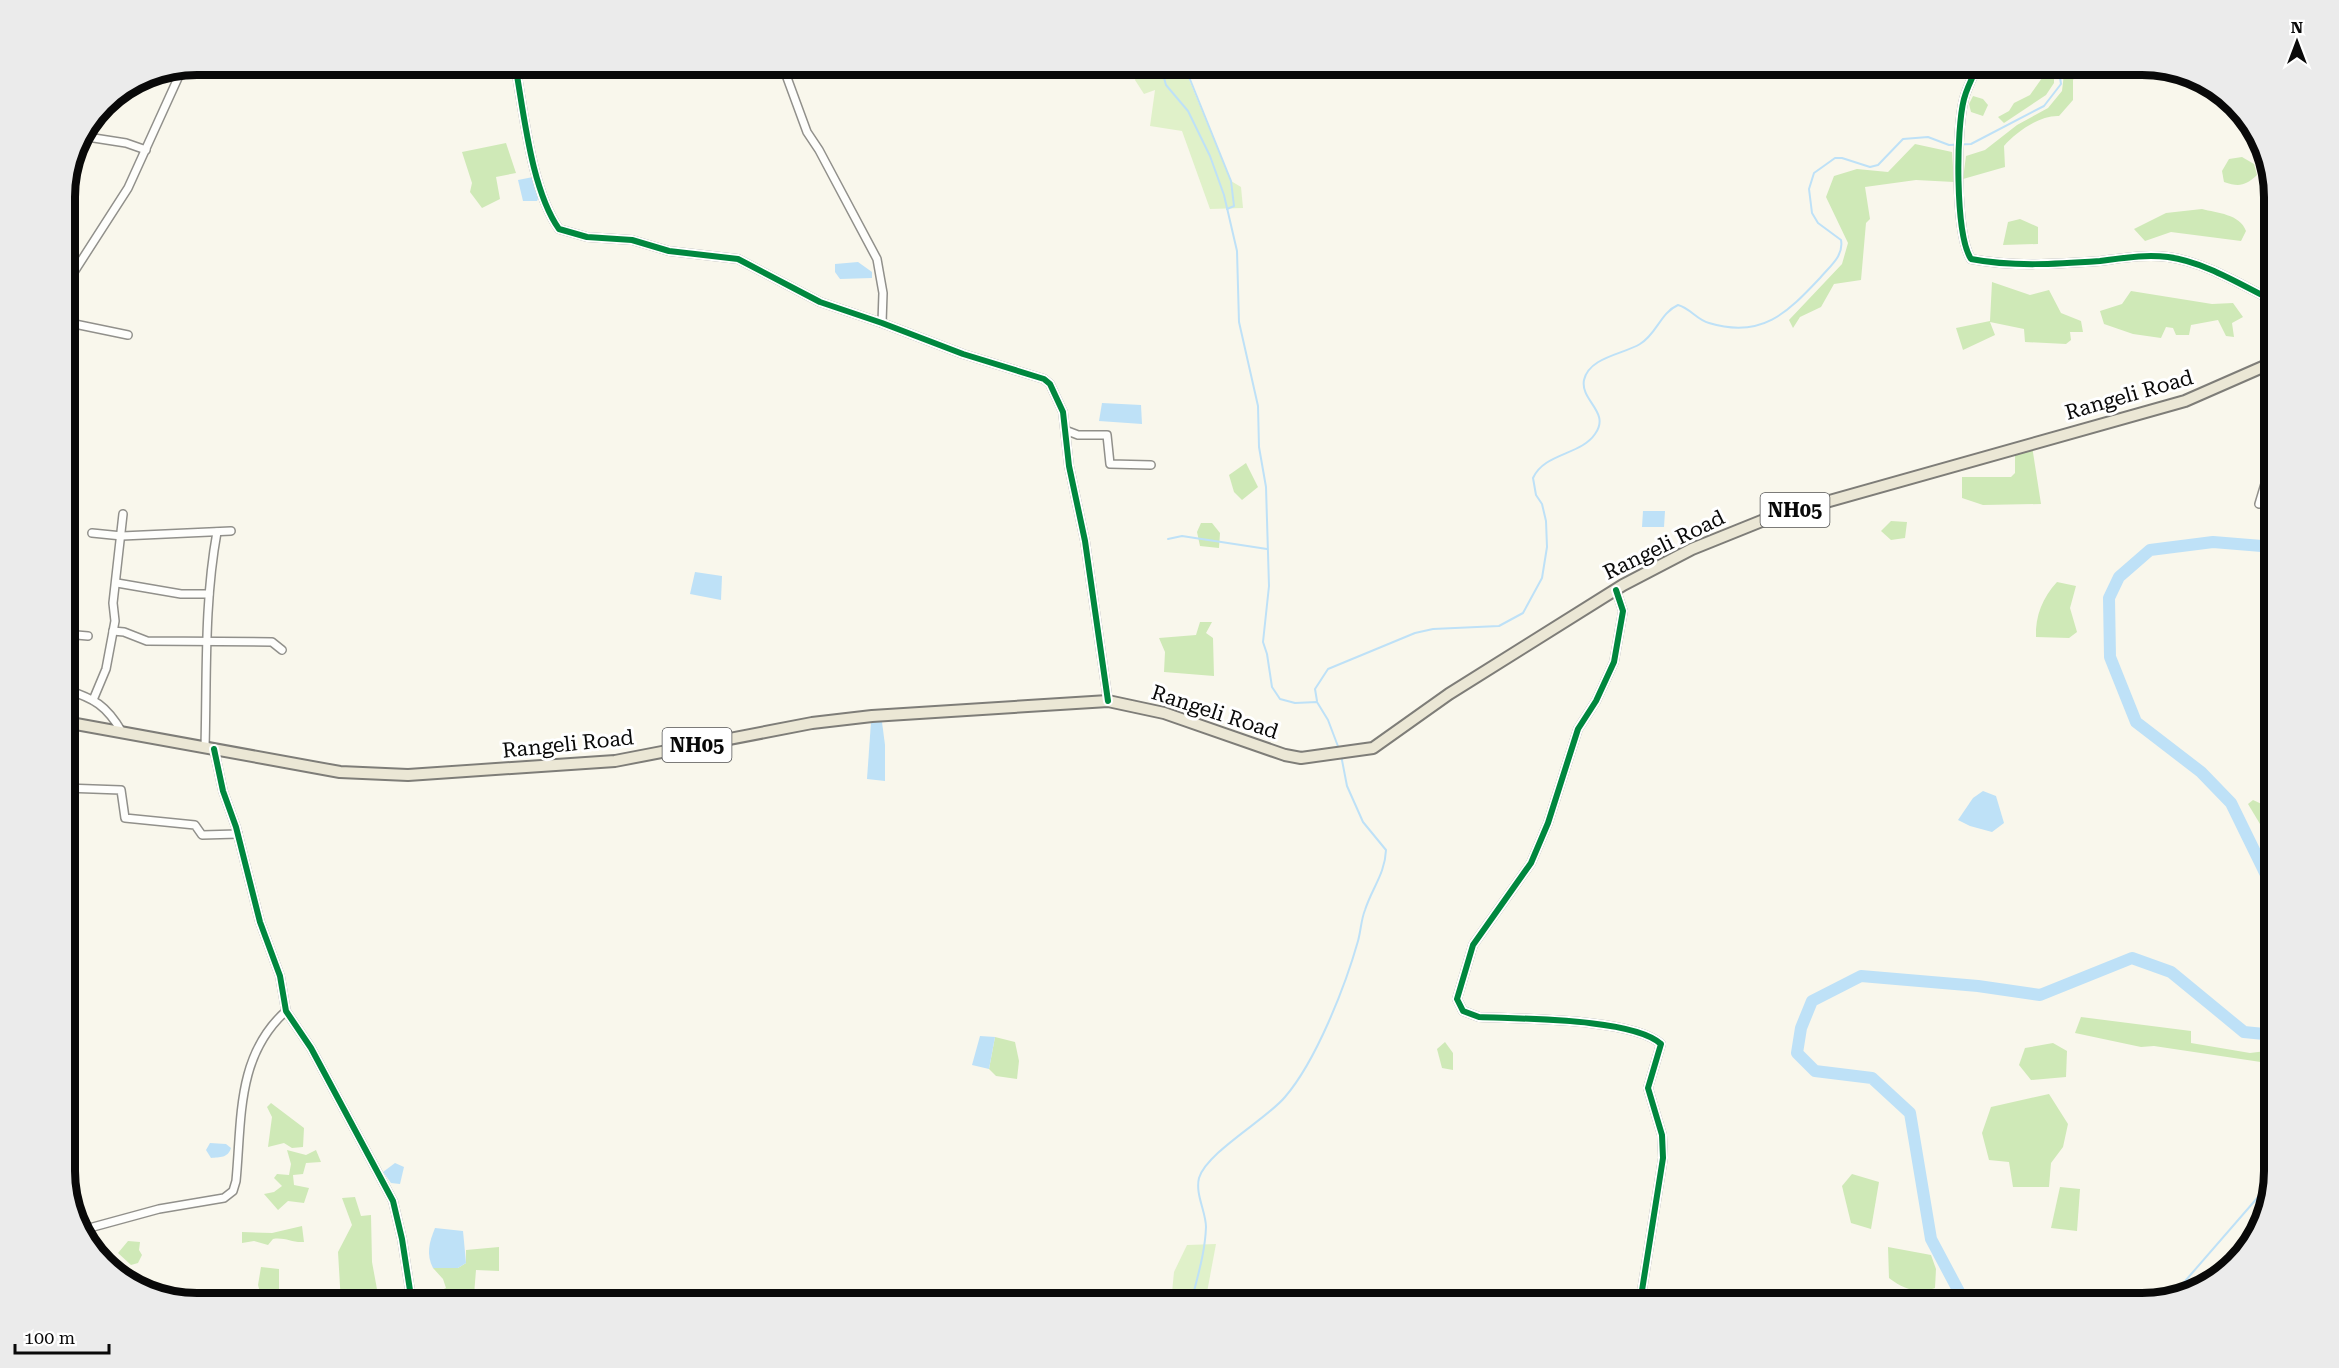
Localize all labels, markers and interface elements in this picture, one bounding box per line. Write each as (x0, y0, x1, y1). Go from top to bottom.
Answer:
north arrow (2267, 12, 2327, 72)
text: N (2291, 18, 2303, 37)
street label: Rangeli Road (2062, 365, 2196, 425)
road number: NH05 (1760, 493, 1830, 527)
street label: Rangeli Road (1599, 505, 1729, 585)
street label: Rangeli Road (1148, 680, 1282, 744)
street label: Rangeli Road (501, 725, 635, 763)
road number: NH05 (662, 728, 732, 762)
scale bar (15, 1317, 110, 1355)
text: 100 m (24, 1327, 75, 1348)

